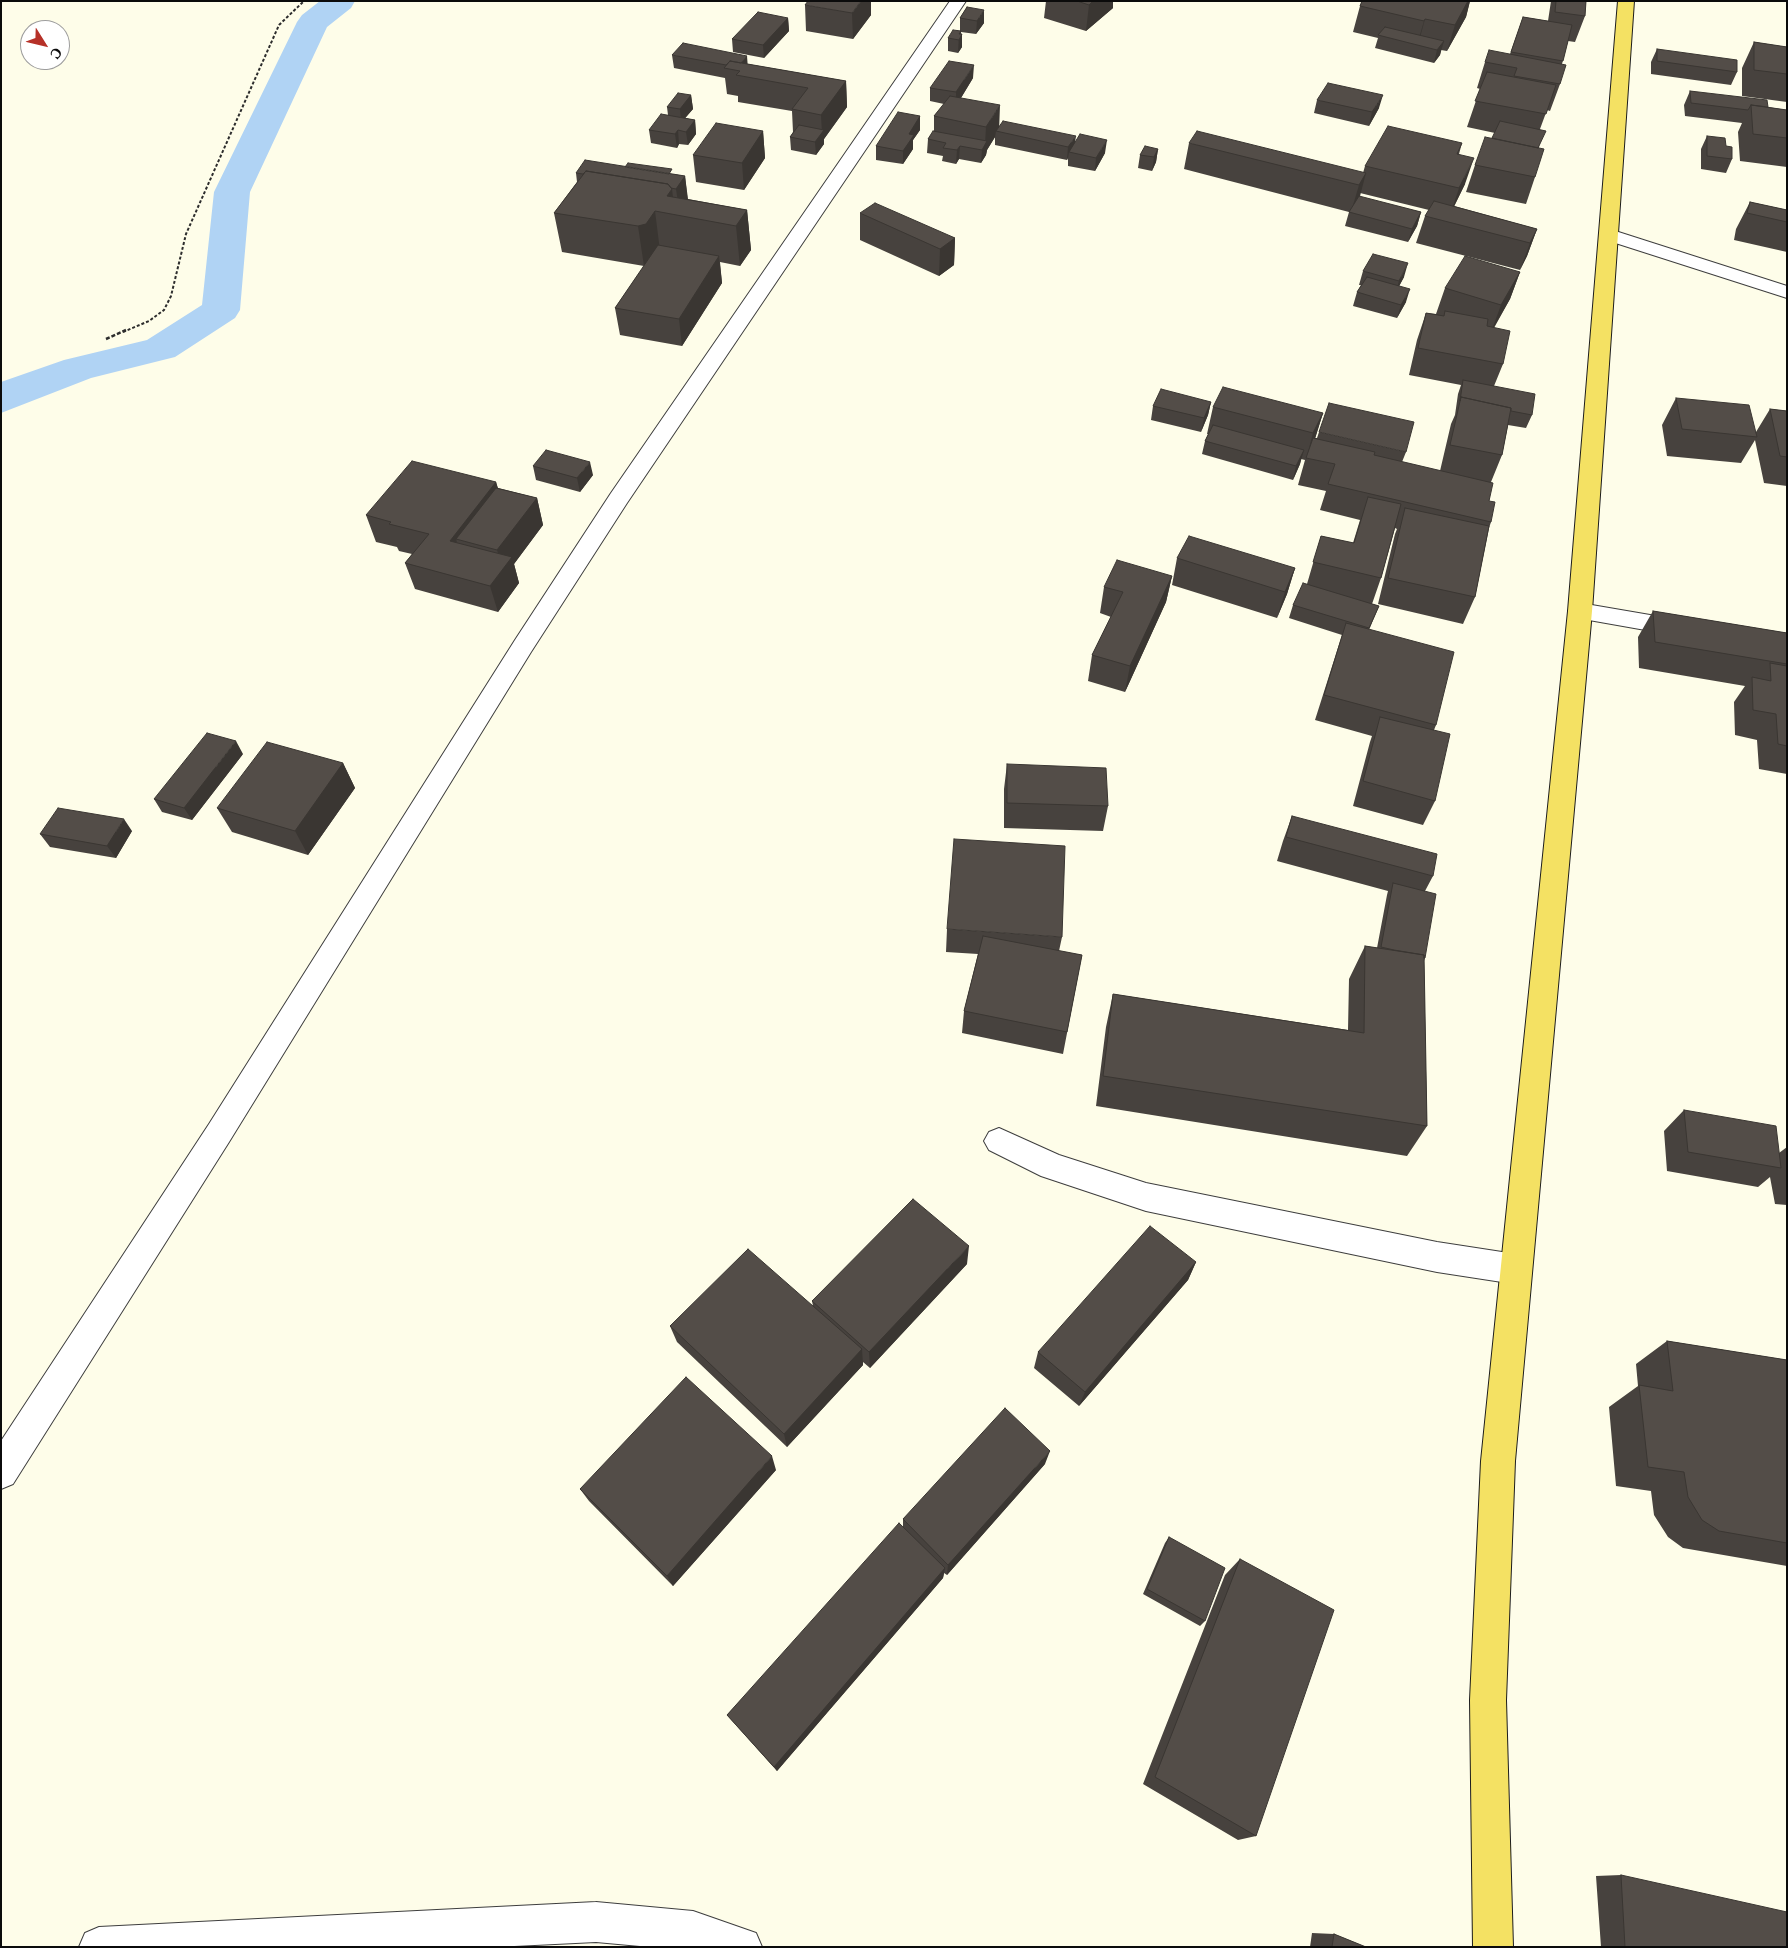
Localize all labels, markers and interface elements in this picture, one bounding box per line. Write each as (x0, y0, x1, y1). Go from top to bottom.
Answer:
north arrow (20, 20, 70, 70)
text: С (46, 44, 66, 62)

